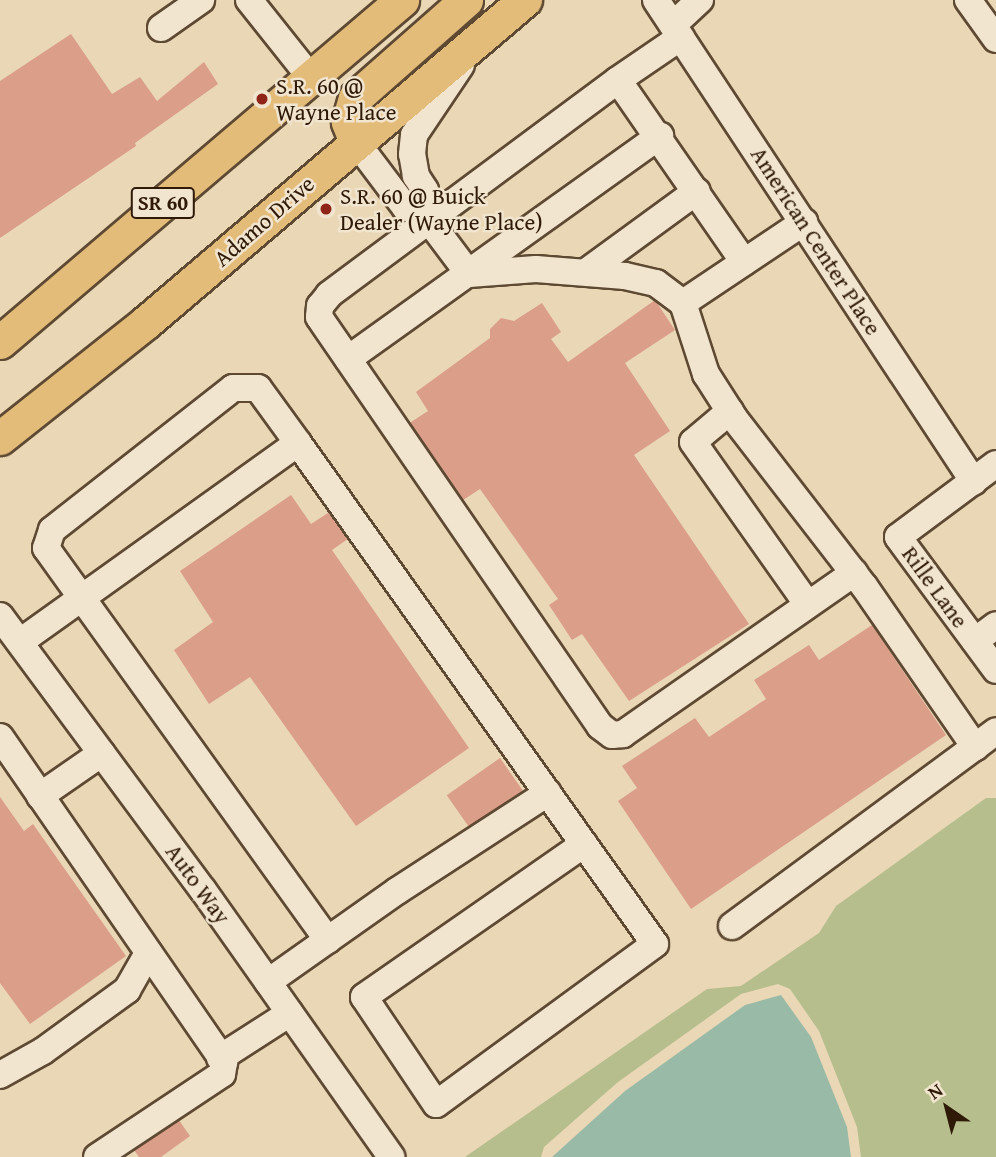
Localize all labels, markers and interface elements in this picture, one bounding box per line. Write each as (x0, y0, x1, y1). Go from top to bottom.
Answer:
place label: S.R. 60 @ Wayne Place (276, 72, 396, 126)
marker: S.R. 60 @ Wayne Place (254, 91, 270, 107)
street label: American Center Place (745, 142, 887, 340)
street label: Adamo Drive (208, 170, 320, 272)
place label: S.R. 60 @ Buick Dealer (Wayne Place) (340, 182, 543, 236)
road number: SR 60 (130, 186, 196, 220)
marker: S.R. 60 @ Buick Dealer (Wayne Place) (318, 201, 334, 217)
street label: Rille Lane (896, 541, 974, 633)
street label: Auto Way (160, 839, 236, 929)
north arrow (912, 1073, 982, 1143)
text: N (922, 1076, 948, 1106)

